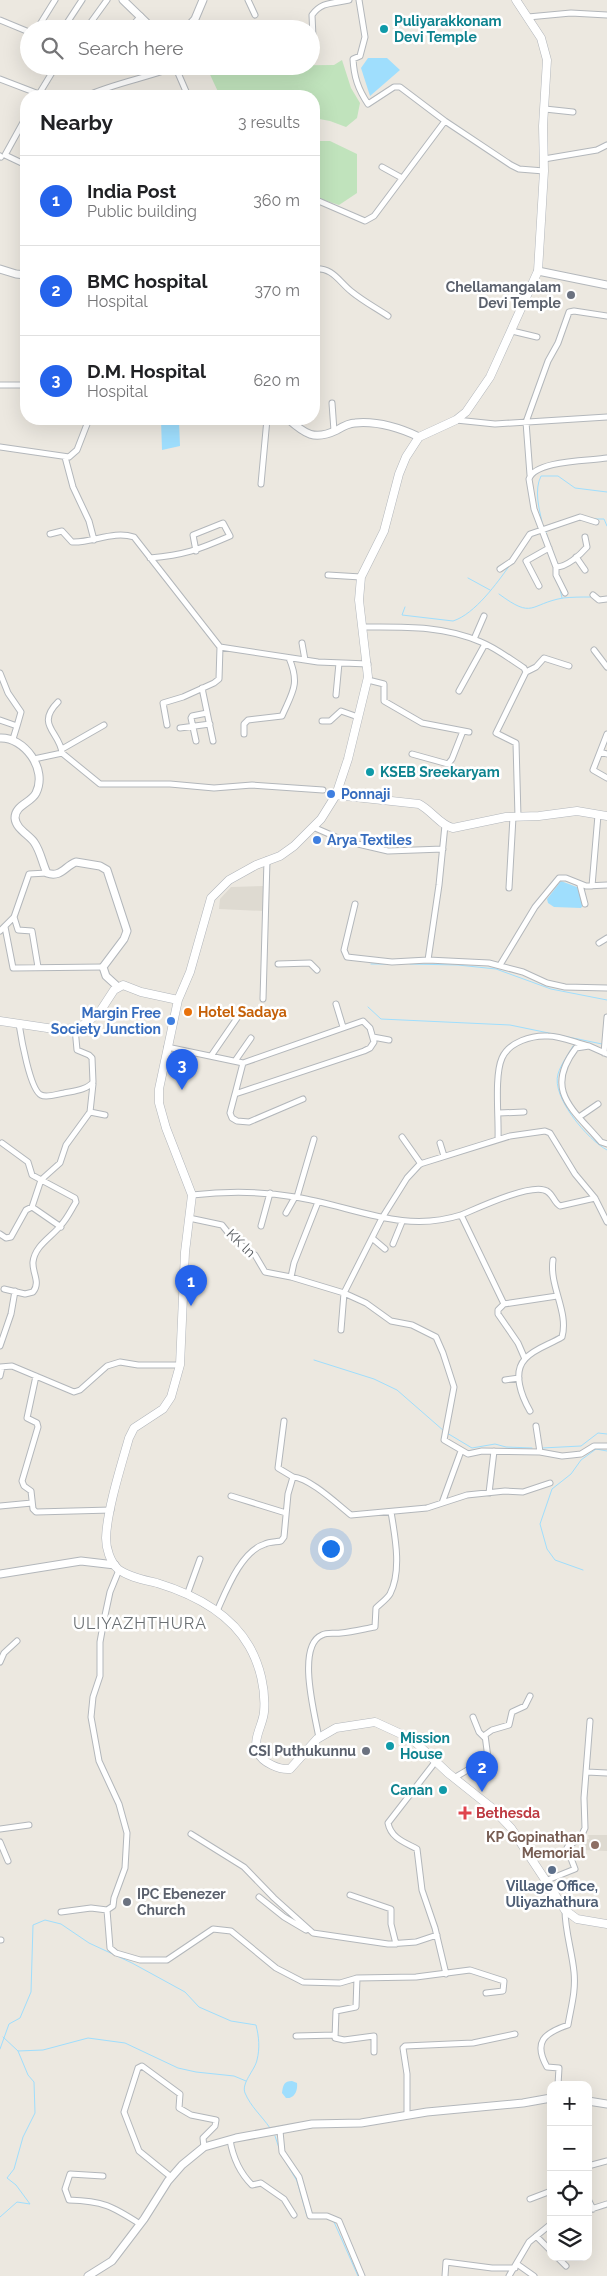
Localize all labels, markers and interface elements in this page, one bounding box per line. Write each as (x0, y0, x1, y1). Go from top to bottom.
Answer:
place label: Puliyarakkonam Devi Temple (394, 13, 502, 45)
search box (20, 20, 320, 75)
marker: Puliyarakkonam Devi Temple (378, 23, 390, 35)
icon: search (38, 34, 66, 62)
text: Search here (78, 37, 184, 59)
text: Nearby (40, 110, 113, 135)
text: 3 results (238, 113, 300, 132)
text: India Post (87, 180, 176, 202)
text: 1 (52, 191, 60, 210)
text: 360 m (253, 191, 300, 210)
text: Public building (87, 202, 197, 221)
text: BMC hospital (87, 270, 207, 292)
place label: Chellamangalam Devi Temple (446, 279, 562, 311)
text: 2 (51, 281, 61, 300)
text: 370 m (254, 281, 300, 300)
marker: Chellamangalam Devi Temple (565, 289, 577, 301)
text: Hospital (87, 292, 148, 311)
text: D.M. Hospital (87, 360, 206, 382)
text: 3 (52, 371, 60, 390)
text: 620 m (253, 371, 300, 390)
text: Hospital (87, 382, 148, 401)
place label: KSEB Sreekaryam (380, 764, 500, 780)
marker: KSEB Sreekaryam (364, 766, 376, 778)
place label: Ponnaji (341, 786, 390, 802)
marker: Ponnaji (325, 788, 337, 800)
place label: Arya Textiles (327, 832, 412, 848)
marker: Arya Textiles (311, 834, 323, 846)
place label: Hotel Sadaya (198, 1004, 287, 1020)
place label: Margin Free Society Junction (51, 1005, 162, 1037)
marker: Hotel Sadaya (182, 1006, 194, 1018)
marker: Margin Free Society Junction (165, 1015, 177, 1027)
pin: 3 (166, 1049, 198, 1090)
street label: KK ln (223, 1226, 259, 1260)
pin: 1 (175, 1265, 207, 1306)
your location (318, 1536, 344, 1562)
district label: ULIYAZHTHURA (73, 1614, 207, 1633)
place label: Mission House (400, 1730, 450, 1762)
marker: Mission House (384, 1740, 396, 1752)
place label: CSI Puthukunnu (249, 1743, 356, 1759)
marker: CSI Puthukunnu (360, 1745, 372, 1757)
pin: 2 (466, 1751, 498, 1792)
place label: Canan (390, 1782, 433, 1798)
marker: Canan (437, 1784, 449, 1796)
place label: Bethesda (476, 1805, 540, 1821)
marker: Bethesda (458, 1806, 472, 1820)
place label: KP Gopinathan Memorial (486, 1829, 586, 1861)
marker: KP Gopinathan Memorial (589, 1839, 601, 1851)
marker: Village Office, Uliyazhathura (546, 1864, 558, 1876)
place label: Village Office, Uliyazhathura (505, 1878, 599, 1910)
place label: IPC Ebenezer Church (137, 1886, 226, 1918)
marker: IPC Ebenezer Church (121, 1896, 133, 1908)
map controls (547, 2081, 592, 2261)
button: + (547, 2081, 592, 2126)
button: − (547, 2126, 592, 2171)
button: locate (547, 2171, 592, 2216)
button: layers (547, 2216, 592, 2261)

